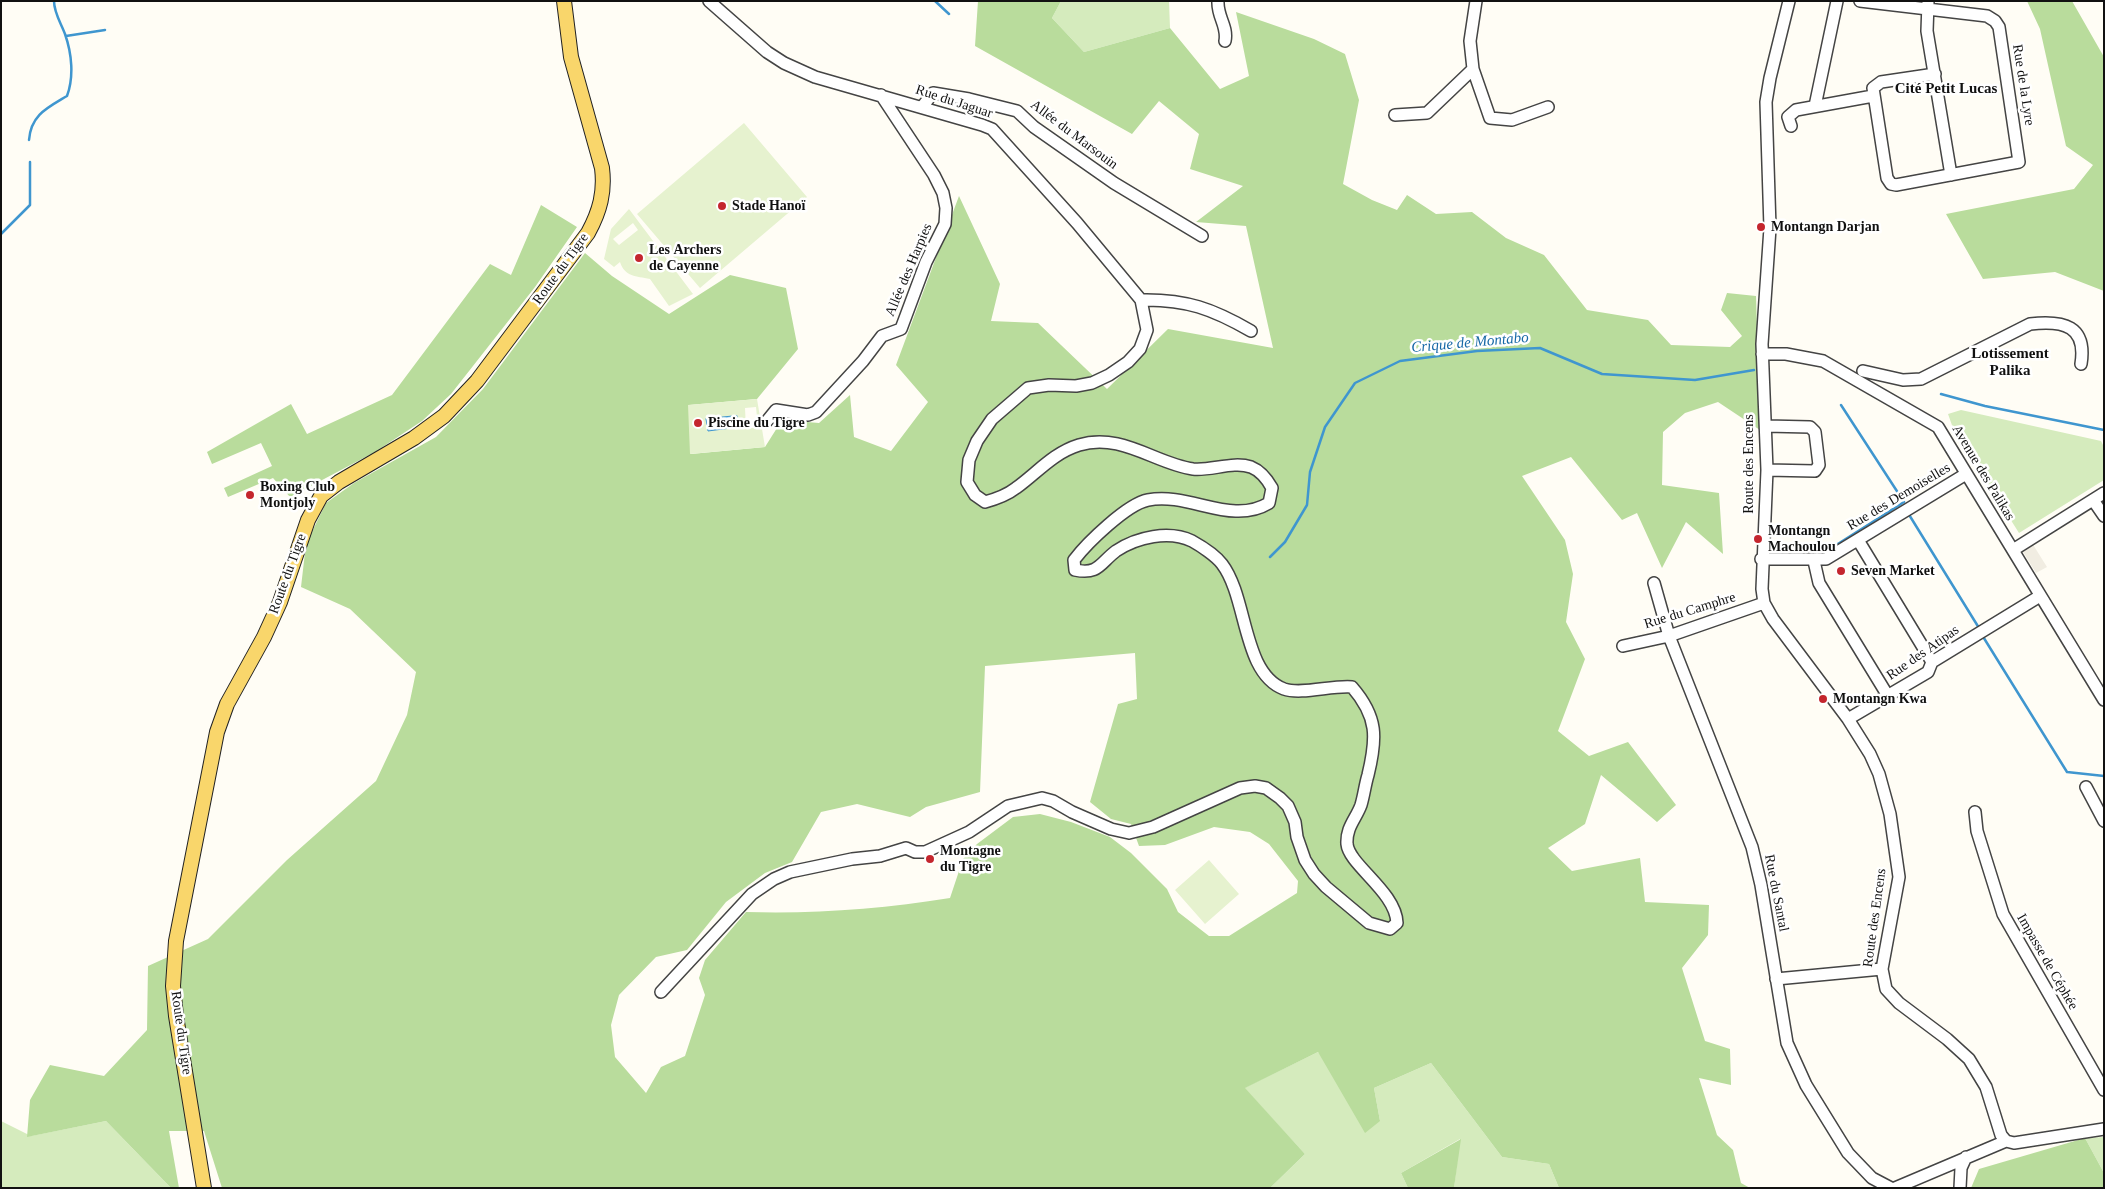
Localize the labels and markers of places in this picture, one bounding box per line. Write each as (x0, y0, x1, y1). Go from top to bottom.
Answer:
place label: Stade Hanoï (732, 198, 806, 214)
marker: Stade Hanoï (716, 200, 728, 212)
place label: Montangn Darjan (1771, 219, 1880, 235)
marker: Montangn Darjan (1755, 221, 1767, 233)
place label: Les Archers de Cayenne (649, 242, 721, 274)
marker: Les Archers de Cayenne (633, 252, 645, 264)
place label: Piscine du Tigre (708, 415, 805, 431)
marker: Piscine du Tigre (692, 417, 704, 429)
place label: Boxing Club Montjoly (260, 479, 335, 512)
marker: Boxing Club Montjoly (244, 489, 256, 501)
place label: Montangn Machoulou (1768, 523, 1836, 556)
marker: Montangn Machoulou (1752, 533, 1764, 545)
place label: Seven Market (1851, 563, 1935, 579)
marker: Seven Market (1835, 565, 1847, 577)
place label: Montangn Kwa (1833, 691, 1927, 707)
marker: Montangn Kwa (1817, 693, 1829, 705)
place label: Montagne du Tigre (940, 843, 1001, 876)
marker: Montagne du Tigre (924, 853, 936, 865)

